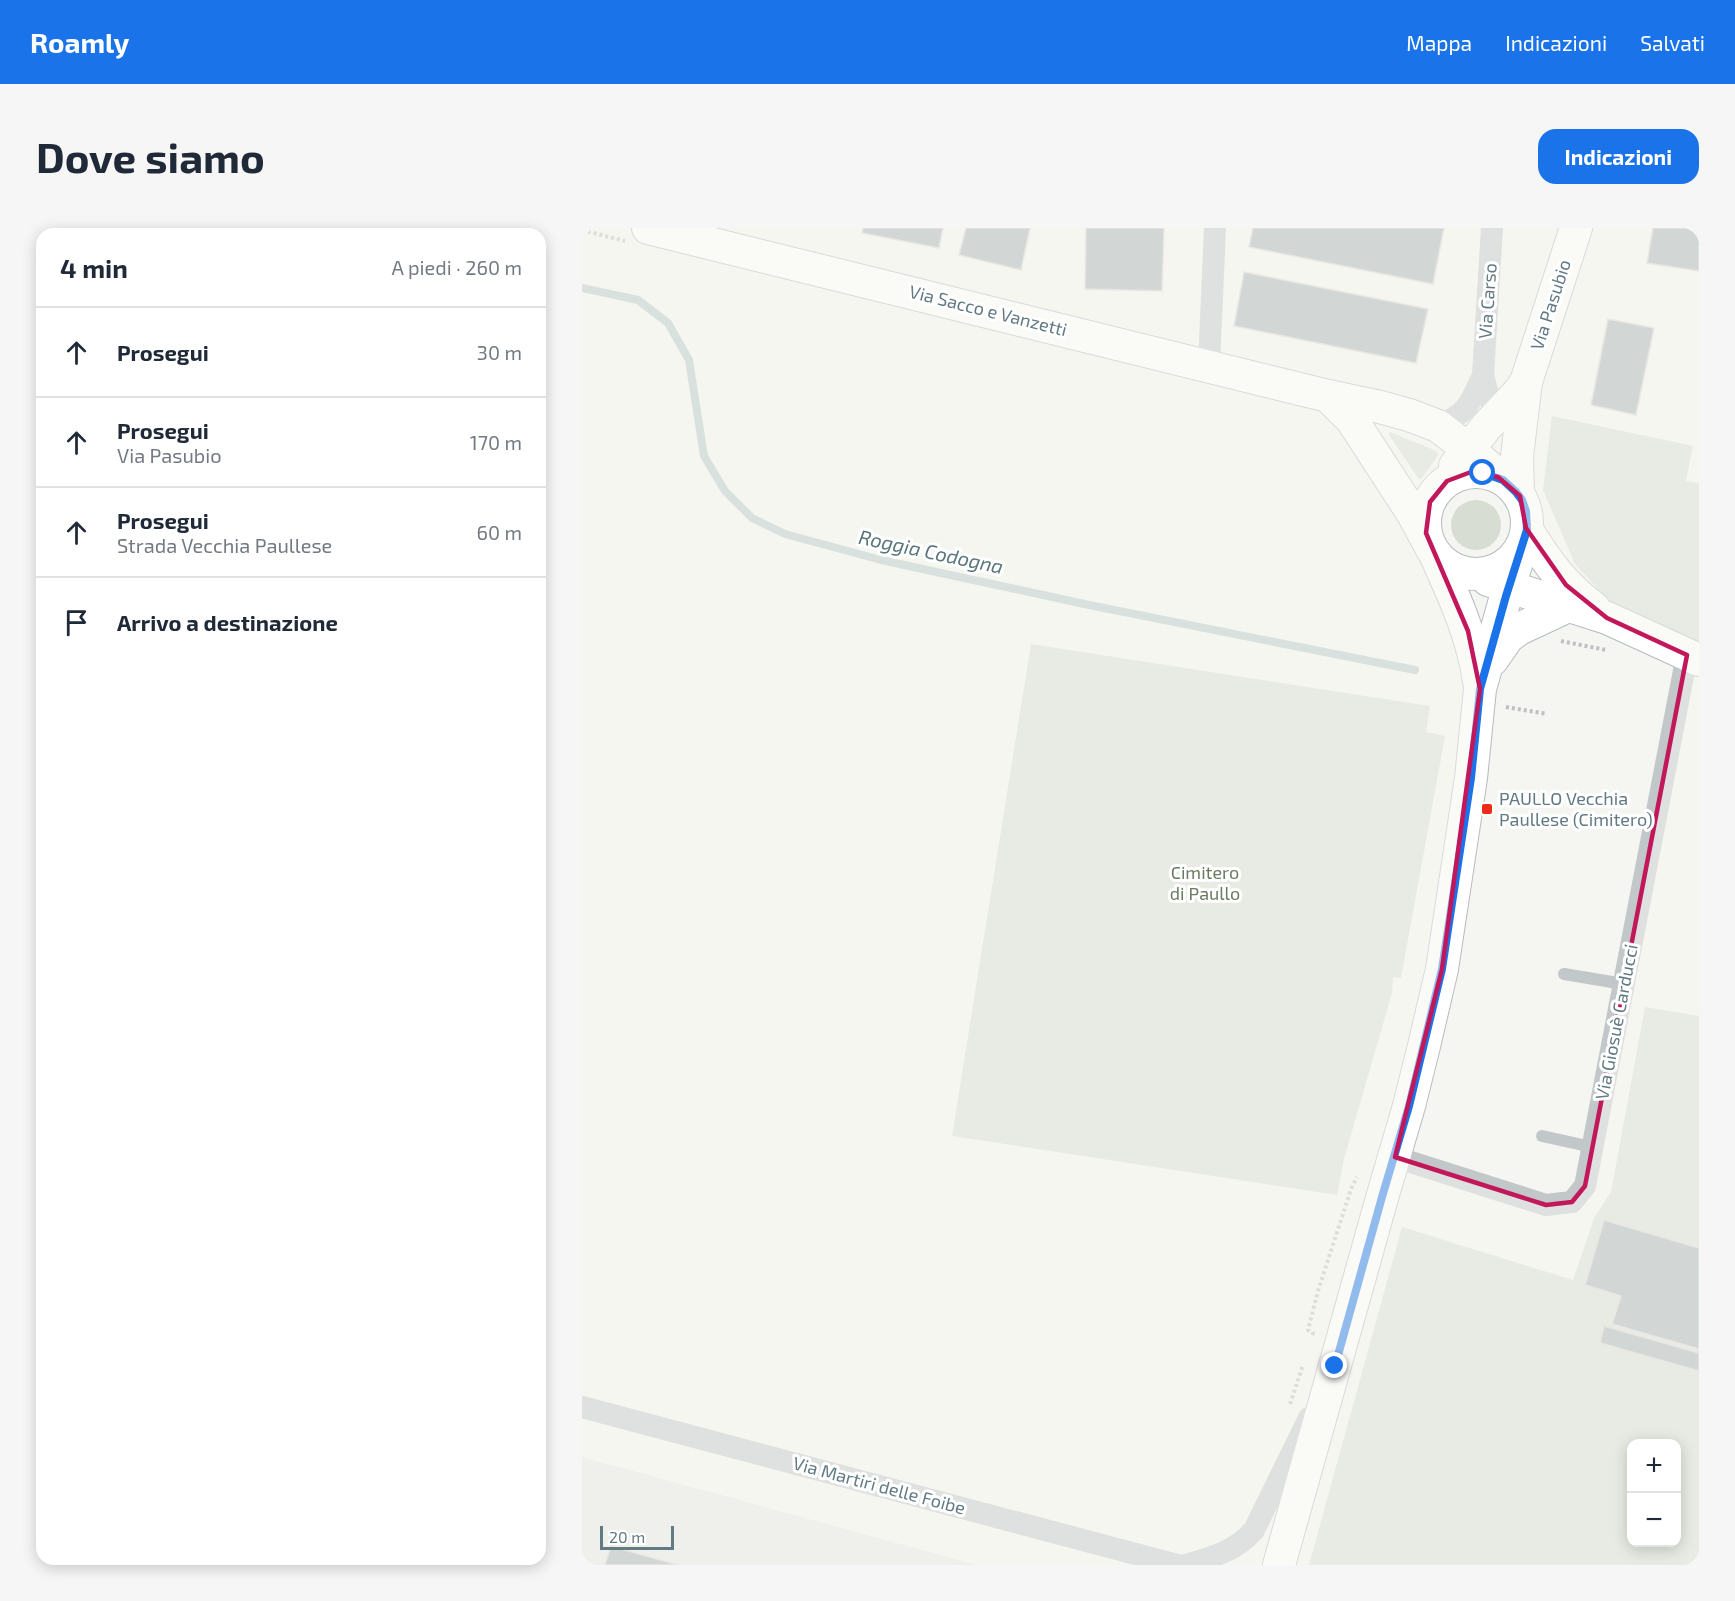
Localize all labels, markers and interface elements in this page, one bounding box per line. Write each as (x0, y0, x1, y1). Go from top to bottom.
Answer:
text: Roamly (30, 25, 129, 59)
text: Mappa (1406, 30, 1472, 55)
text: Indicazioni (1505, 30, 1607, 55)
text: Salvati (1640, 30, 1705, 55)
button: Indicazioni (1538, 129, 1699, 184)
text: Dove siamo (36, 131, 265, 181)
text: 4 min (60, 252, 128, 283)
text: A piedi · 260 m (392, 255, 522, 279)
street label: Via Pasubio (1525, 257, 1575, 353)
street label: Via Carso (1473, 262, 1501, 340)
street label: Via Sacco e Vanzetti (907, 280, 1069, 340)
icon: ahead (60, 336, 93, 369)
text: Prosegui (117, 339, 209, 365)
text: 30 m (477, 340, 522, 364)
text: Prosegui (117, 417, 209, 443)
icon: ahead (60, 426, 93, 459)
text: 170 m (470, 430, 522, 454)
text: Via Pasubio (117, 443, 222, 467)
route start (1469, 459, 1495, 485)
text: Prosegui (117, 507, 209, 533)
icon: ahead (60, 516, 93, 549)
text: 60 m (477, 520, 522, 544)
water label: Roggia Codogna (857, 524, 1006, 578)
text: Strada Vecchia Paullese (117, 533, 332, 557)
icon: arrive (60, 606, 93, 639)
text: Arrivo a destinazione (117, 609, 338, 635)
place label: PAULLO Vecchia Paullese (Cimitero) (1499, 787, 1653, 830)
marker: PAULLO Vecchia Paullese (Cimitero) (1480, 802, 1494, 816)
park label: Cimitero di Paullo (1170, 861, 1240, 904)
street label: Via Giosuè Carducci (1590, 942, 1642, 1101)
route end (1321, 1352, 1347, 1378)
map controls (1627, 1439, 1681, 1547)
button: + (1627, 1439, 1681, 1493)
street label: Via Martiri delle Foibe (791, 1451, 968, 1519)
button: − (1627, 1493, 1681, 1547)
scale bar (600, 1523, 674, 1550)
text: 20 m (609, 1527, 645, 1546)

